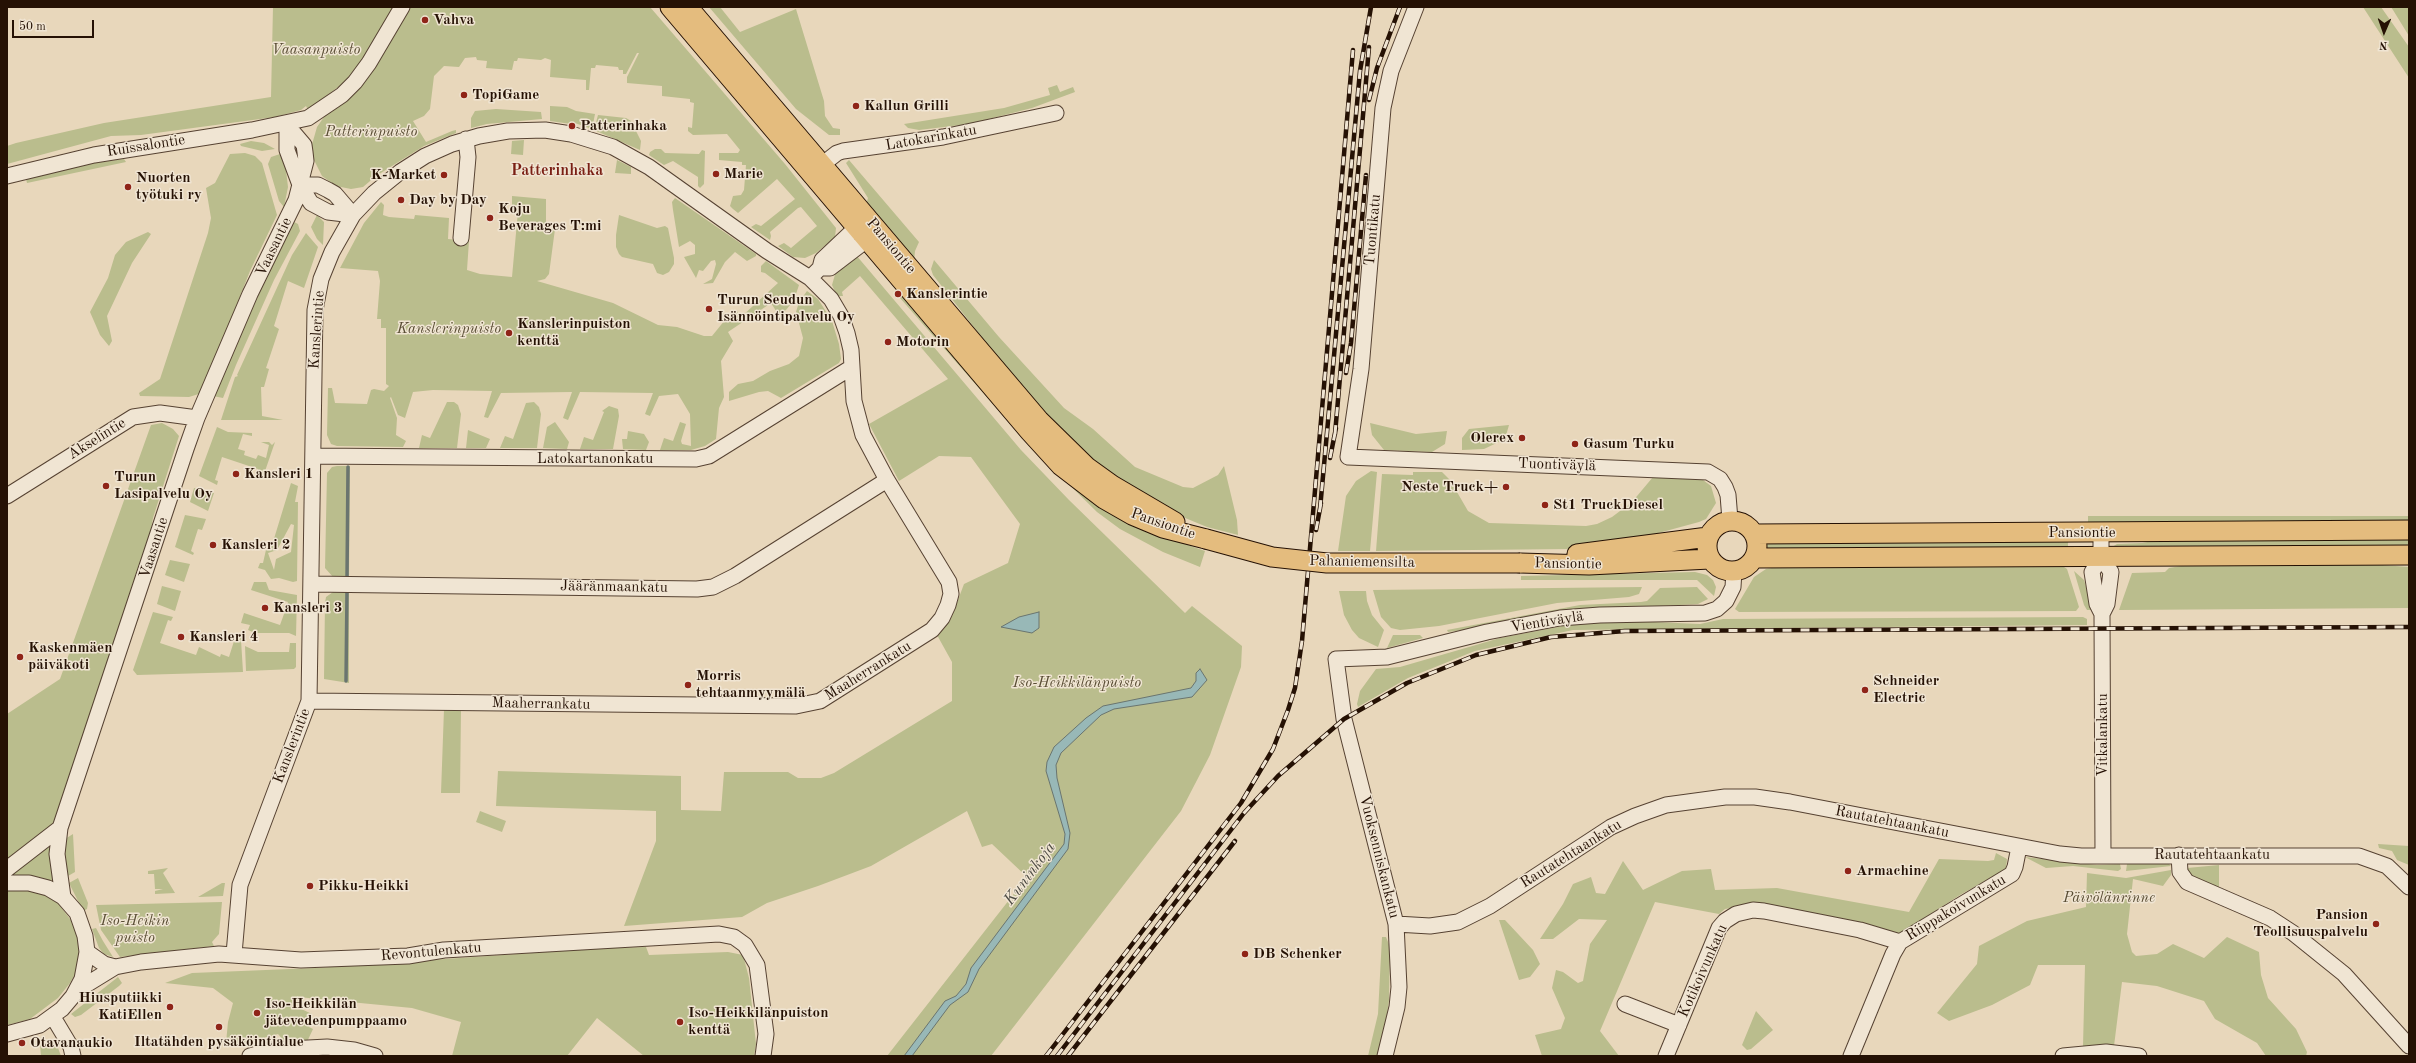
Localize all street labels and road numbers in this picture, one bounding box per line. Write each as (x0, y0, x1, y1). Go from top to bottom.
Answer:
street label: Latokarinkatu (884, 121, 978, 155)
street label: Ruissalontie (106, 131, 186, 161)
street label: Tuontikatu (1361, 193, 1385, 267)
street label: Pansiontie (862, 214, 920, 278)
street label: Vaasantie (252, 215, 296, 279)
street label: Kanslerintie (305, 290, 329, 370)
street label: Akselintie (65, 414, 129, 464)
street label: Latokartanonkatu (537, 450, 653, 468)
street label: Tuontiväylä (1518, 455, 1596, 475)
street label: Pansiontie (1128, 505, 1198, 543)
street label: Vaasantie (136, 515, 172, 581)
street label: Pansiontie (2048, 524, 2116, 542)
street label: Pahaniemensilta (1309, 552, 1415, 572)
street label: Pansiontie (1534, 554, 1602, 574)
street label: Jääränmaankatu (560, 577, 668, 597)
street label: Vientiväylä (1509, 607, 1585, 637)
street label: Maaherrankatu (821, 637, 915, 705)
street label: Vitkalankatu (2094, 693, 2112, 777)
street label: Maaherrankatu (491, 694, 591, 714)
street label: Kanslerintie (269, 706, 315, 786)
street label: Vuoksenniskankatu (1355, 794, 1403, 920)
street label: Rautatehtaankatu (1833, 802, 1951, 842)
street label: Rautatehtaankatu (1517, 816, 1625, 892)
street label: Rautatehtaankatu (2154, 846, 2270, 864)
street label: Riippakoivunkatu (1903, 871, 2009, 945)
street label: Kotikoivunkatu (1674, 922, 1732, 1020)
street label: Revontulenkatu (380, 939, 482, 965)

